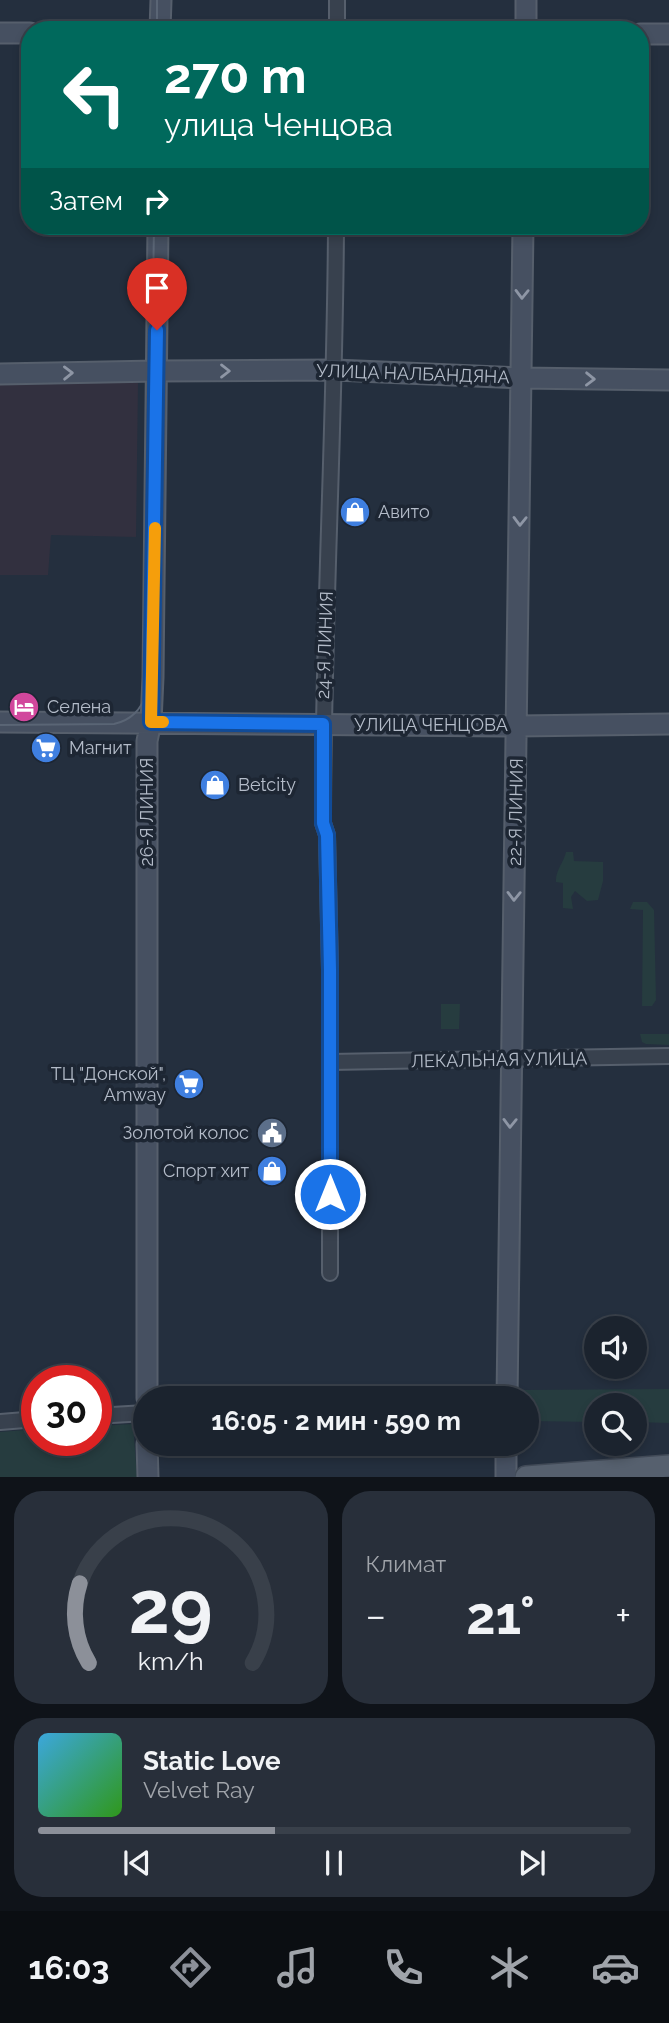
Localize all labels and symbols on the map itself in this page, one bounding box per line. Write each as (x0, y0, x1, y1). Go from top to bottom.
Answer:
pin (127, 258, 187, 330)
one-way arrow (515, 289, 530, 300)
street label: УЛИЦА НАЛБАНДЯНА (316, 360, 510, 387)
one-way arrow (220, 363, 231, 379)
one-way arrow (63, 365, 74, 381)
one-way arrow (585, 371, 595, 387)
shop icon: Авито (338, 495, 372, 529)
place label: Авито (378, 501, 430, 522)
one-way arrow (512, 517, 528, 527)
street label: 24-Я ЛИНИЯ (312, 591, 337, 699)
hotel icon: Селена (7, 690, 41, 724)
place label: Селена (47, 696, 111, 717)
street label: УЛИЦА ЧЕНЦОВА (354, 714, 508, 735)
supermarket icon: Магнит (29, 731, 63, 765)
place label: Магнит (69, 737, 132, 758)
street label: 26-Я ЛИНИЯ (136, 757, 157, 867)
street label: 22-Я ЛИНИЯ (504, 758, 527, 866)
shop icon: Betcity (198, 768, 232, 802)
place label: Betcity (238, 774, 296, 795)
one-way arrow (506, 891, 522, 902)
street label: ЛЕКАЛЬНАЯ УЛИЦА (411, 1047, 587, 1072)
place label: ТЦ "Донской", Amway (51, 1063, 166, 1105)
supermarket icon: ТЦ "Донской", Amway (172, 1067, 206, 1101)
public building icon: Золотой колос (255, 1116, 289, 1150)
one-way arrow (502, 1119, 518, 1129)
place label: Золотой колос (123, 1122, 249, 1143)
shop icon: Спорт хит (255, 1154, 289, 1188)
position arrow (293, 1157, 367, 1231)
place label: Спорт хит (163, 1160, 249, 1181)
speed limit sign: 30 (21, 1365, 112, 1456)

